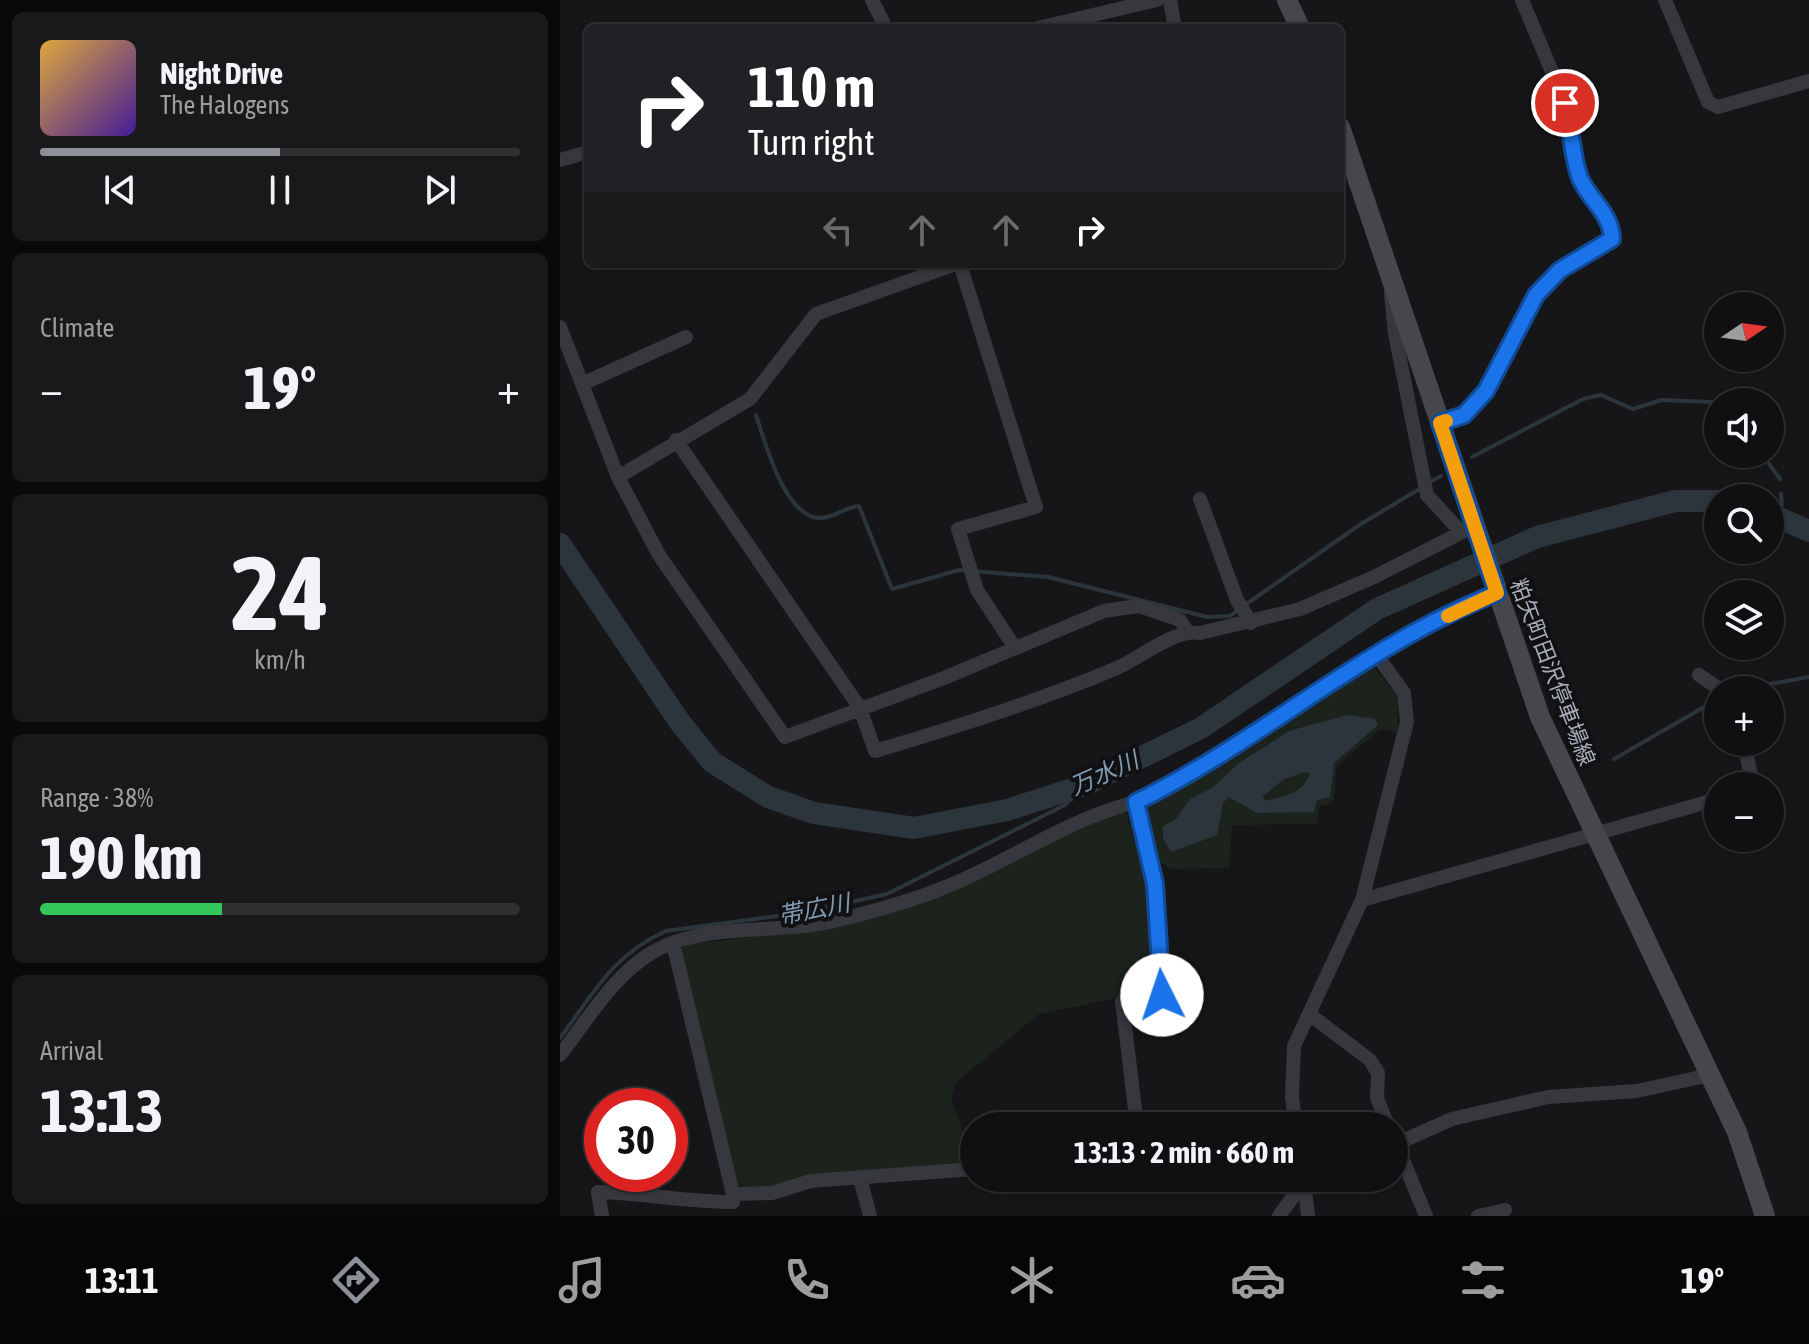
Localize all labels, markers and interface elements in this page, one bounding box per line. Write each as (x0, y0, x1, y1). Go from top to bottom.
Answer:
text: 110 m (748, 55, 875, 119)
text: Night Drive (160, 56, 283, 90)
icon: right (616, 56, 720, 160)
pin (1531, 69, 1599, 137)
icon: arrive (1543, 81, 1587, 125)
text: The Halogens (160, 90, 289, 120)
text: Turn right (748, 121, 875, 163)
icon: previous (98, 168, 142, 212)
icon: pause (258, 168, 302, 212)
icon: next (418, 168, 462, 212)
icon: left (816, 208, 860, 252)
icon: ahead (900, 208, 944, 252)
icon: ahead (984, 208, 1028, 252)
icon: right (1068, 208, 1112, 252)
north arrow (1704, 292, 1784, 372)
map controls (1704, 292, 1784, 852)
text: Climate (40, 313, 114, 343)
text: 19° (244, 353, 316, 422)
text: − (40, 363, 63, 413)
text: + (497, 363, 520, 413)
button: sound (1704, 388, 1784, 468)
button: search (1704, 484, 1784, 564)
text: 24 (231, 533, 329, 652)
street label: 粕矢町田沢停車場線 (1505, 575, 1601, 769)
button: layers (1704, 580, 1784, 660)
text: km/h (254, 645, 306, 675)
button: + (1704, 676, 1784, 756)
water label: 万水川 (1066, 745, 1145, 800)
button: − (1704, 772, 1784, 852)
text: Range · 38% (40, 783, 153, 813)
text: 190 km (40, 823, 202, 892)
water label: 帯広川 (776, 888, 855, 929)
position arrow (1120, 953, 1204, 1037)
text: Arrival (40, 1036, 104, 1066)
text: 13:13 (40, 1076, 163, 1145)
speed limit sign: 30 (584, 1088, 688, 1192)
text: 13:13 · 2 min · 660 m (1074, 1135, 1294, 1169)
icon: directions (328, 1252, 384, 1308)
icon: music (554, 1252, 610, 1308)
icon: phone (779, 1252, 835, 1308)
icon: climate (1004, 1252, 1060, 1308)
icon: car (1230, 1252, 1286, 1308)
icon: filters (1455, 1252, 1511, 1308)
text: 13:11 (85, 1259, 159, 1301)
text: 19° (1681, 1259, 1724, 1301)

